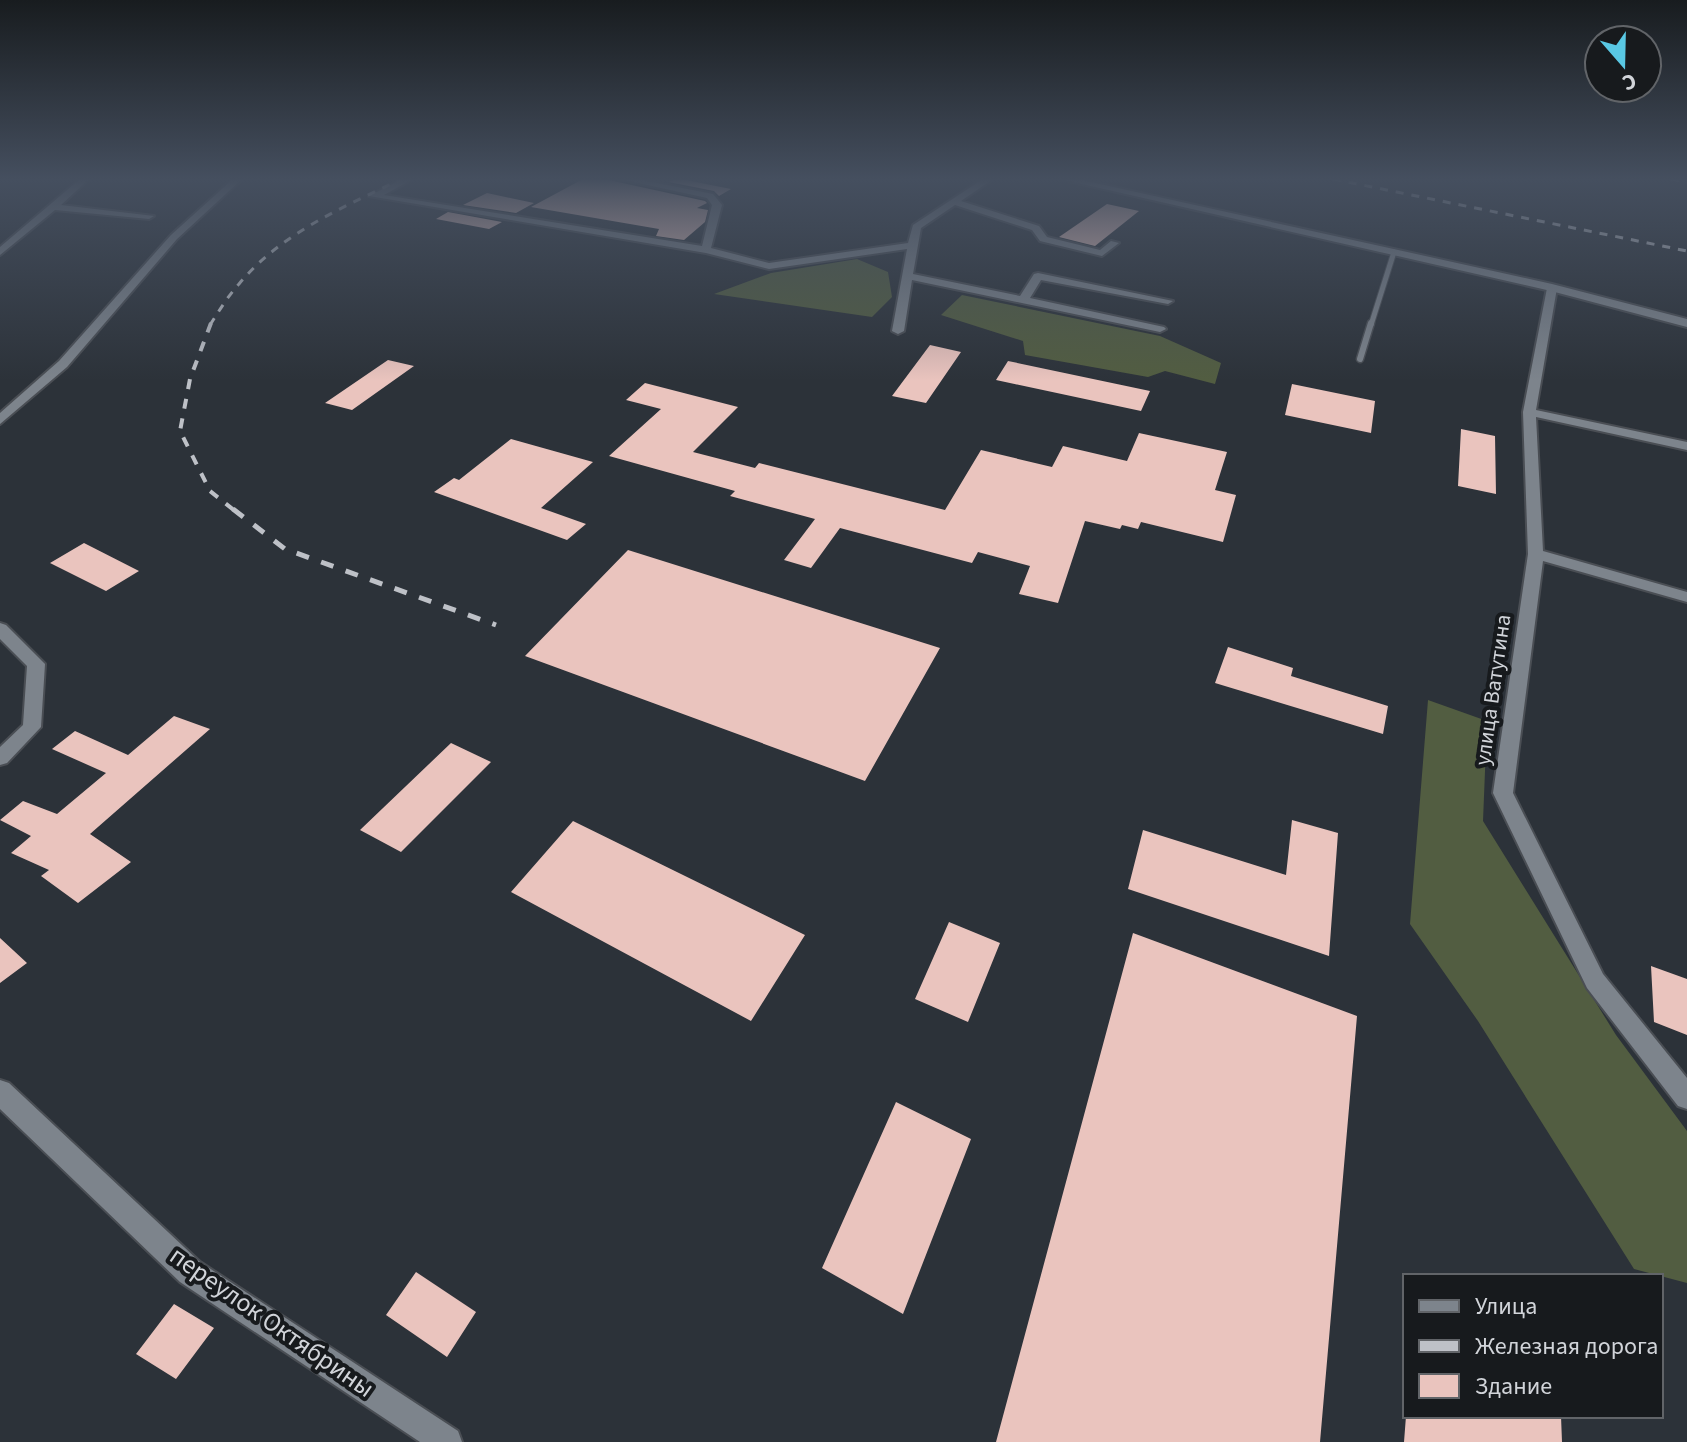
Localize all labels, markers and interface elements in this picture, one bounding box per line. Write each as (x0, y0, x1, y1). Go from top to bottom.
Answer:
north arrow (1583, 24, 1663, 104)
text: С (1618, 65, 1641, 99)
street label: улица Ватутина (1467, 612, 1519, 768)
street label: переулок Октябрины (162, 1237, 382, 1407)
legend (1403, 1274, 1663, 1418)
text: Улица (1475, 1289, 1537, 1324)
text: Железная дорога (1475, 1329, 1658, 1364)
text: Здание (1475, 1369, 1552, 1404)

